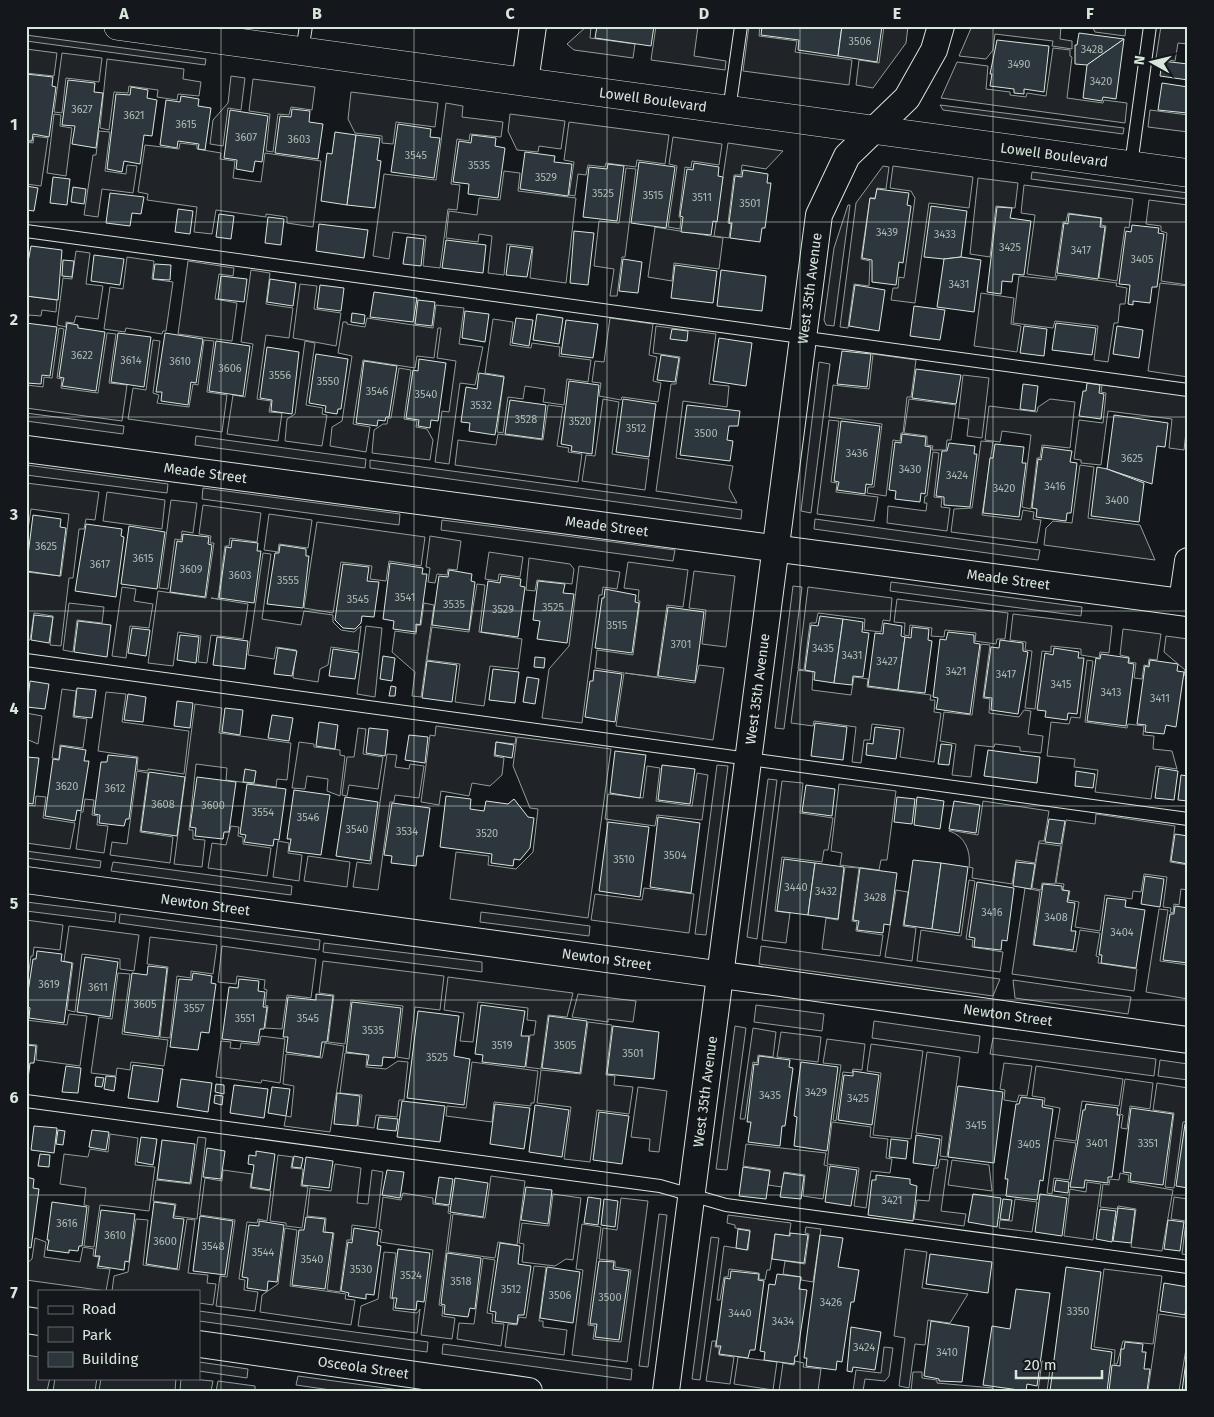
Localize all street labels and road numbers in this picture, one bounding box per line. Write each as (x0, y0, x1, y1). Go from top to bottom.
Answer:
street label: Lowell Boulevard (598, 84, 708, 116)
street label: Lowell Boulevard (999, 139, 1109, 171)
street label: West 35th Avenue (794, 232, 826, 345)
street label: Meade Street (163, 459, 249, 487)
street label: Meade Street (564, 513, 650, 541)
street label: Meade Street (966, 566, 1052, 594)
street label: West 35th Avenue (742, 632, 773, 746)
street label: Newton Street (159, 890, 252, 920)
street label: Newton Street (561, 945, 653, 974)
street label: Newton Street (962, 1001, 1055, 1030)
street label: West 35th Avenue (690, 1035, 721, 1148)
street label: Osceola Street (317, 1353, 411, 1383)

